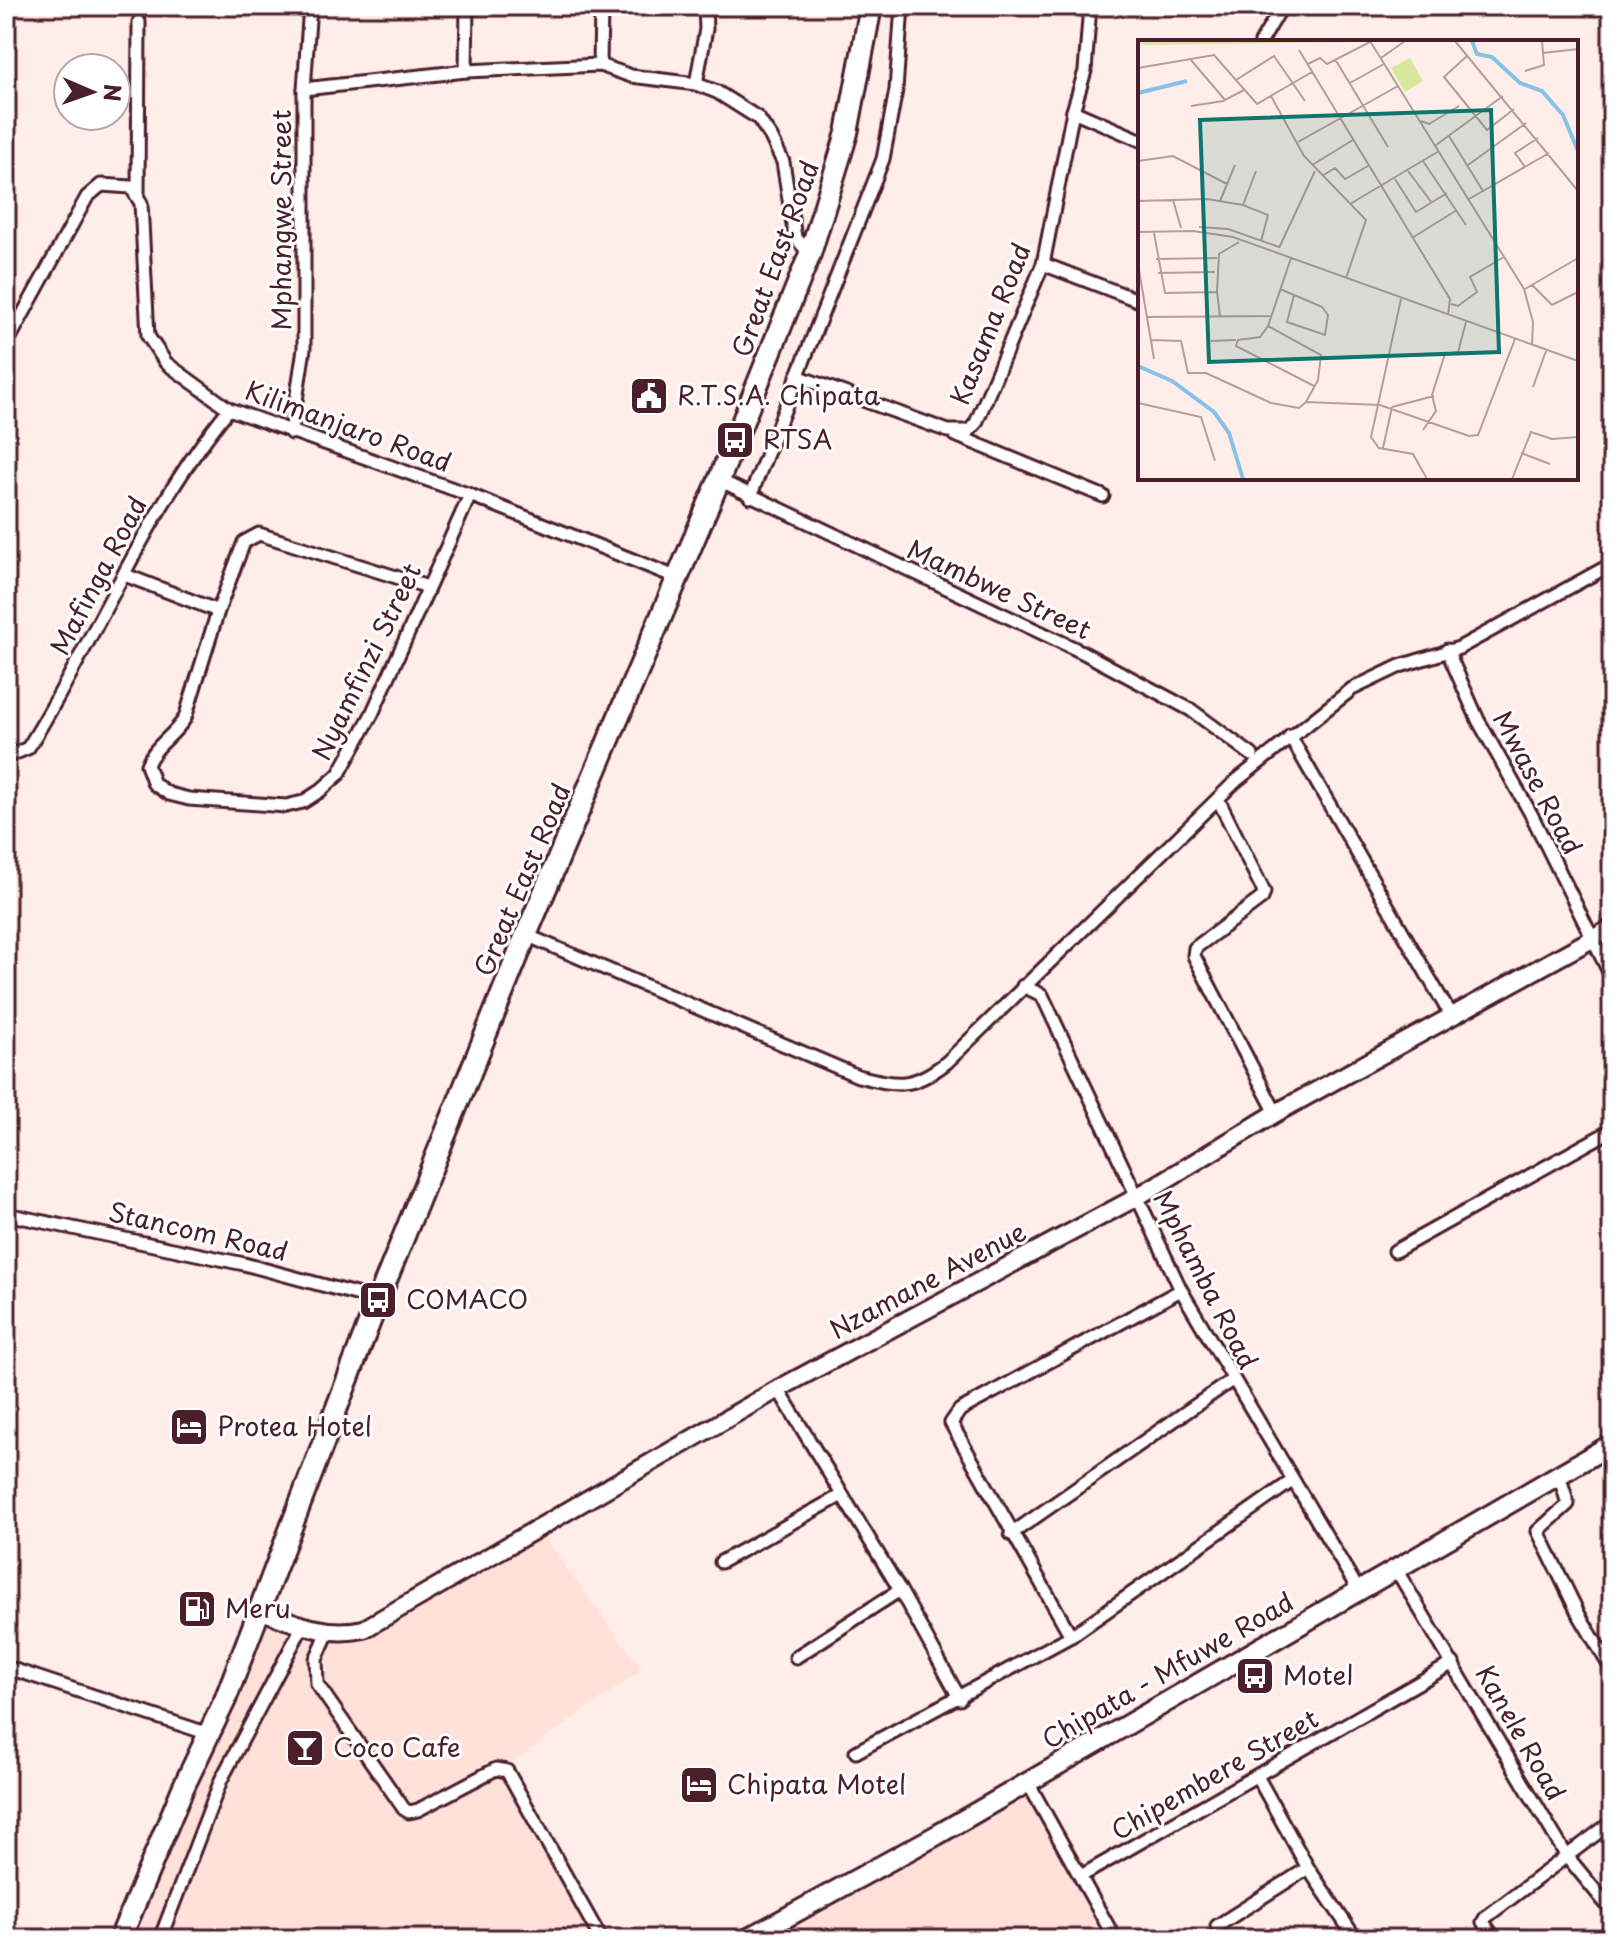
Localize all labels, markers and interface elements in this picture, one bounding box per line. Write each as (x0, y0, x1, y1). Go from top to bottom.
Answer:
inset map (1138, 40, 1578, 480)
north arrow (52, 52, 132, 132)
text: N (97, 83, 130, 102)
street label: Mphangwe Street (261, 109, 300, 331)
street label: Great East Road (721, 155, 828, 362)
street label: Kasama Road (939, 237, 1040, 410)
street label: Kilimanjaro Road (240, 370, 457, 481)
public building icon: R.T.S.A. Chipata (628, 375, 670, 417)
place label: R.T.S.A. Chipata (677, 375, 881, 414)
bus stop icon: RTSA (714, 419, 756, 461)
place label: RTSA (763, 419, 833, 458)
street label: Mafinga Road (39, 489, 156, 662)
street label: Mambwe Street (901, 529, 1098, 648)
street label: Nyamfinzi Street (301, 556, 430, 767)
street label: Mwase Road (1484, 703, 1593, 861)
street label: Great East Road (463, 777, 580, 982)
street label: Mphamba Road (1144, 1183, 1268, 1376)
street label: Stancom Road (105, 1191, 292, 1270)
street label: Nzamane Avenue (822, 1211, 1033, 1348)
bus stop icon: COMACO (357, 1279, 399, 1321)
place label: COMACO (406, 1279, 528, 1318)
hotel icon: Protea Hotel (168, 1406, 210, 1448)
place label: Protea Hotel (217, 1406, 372, 1445)
street label: Chipata - Mfuwe Road (1034, 1582, 1300, 1758)
fuel station icon: Meru (176, 1588, 218, 1630)
place label: Meru (225, 1588, 291, 1627)
bus stop icon: Motel (1234, 1655, 1276, 1697)
place label: Motel (1283, 1655, 1353, 1694)
street label: Kanele Road (1467, 1657, 1576, 1808)
street label: Chipembere Street (1103, 1698, 1325, 1849)
bar icon: Coco Cafe (284, 1727, 326, 1769)
place label: Coco Cafe (333, 1727, 461, 1766)
hotel icon: Chipata Motel (678, 1764, 720, 1806)
place label: Chipata Motel (727, 1764, 906, 1803)

